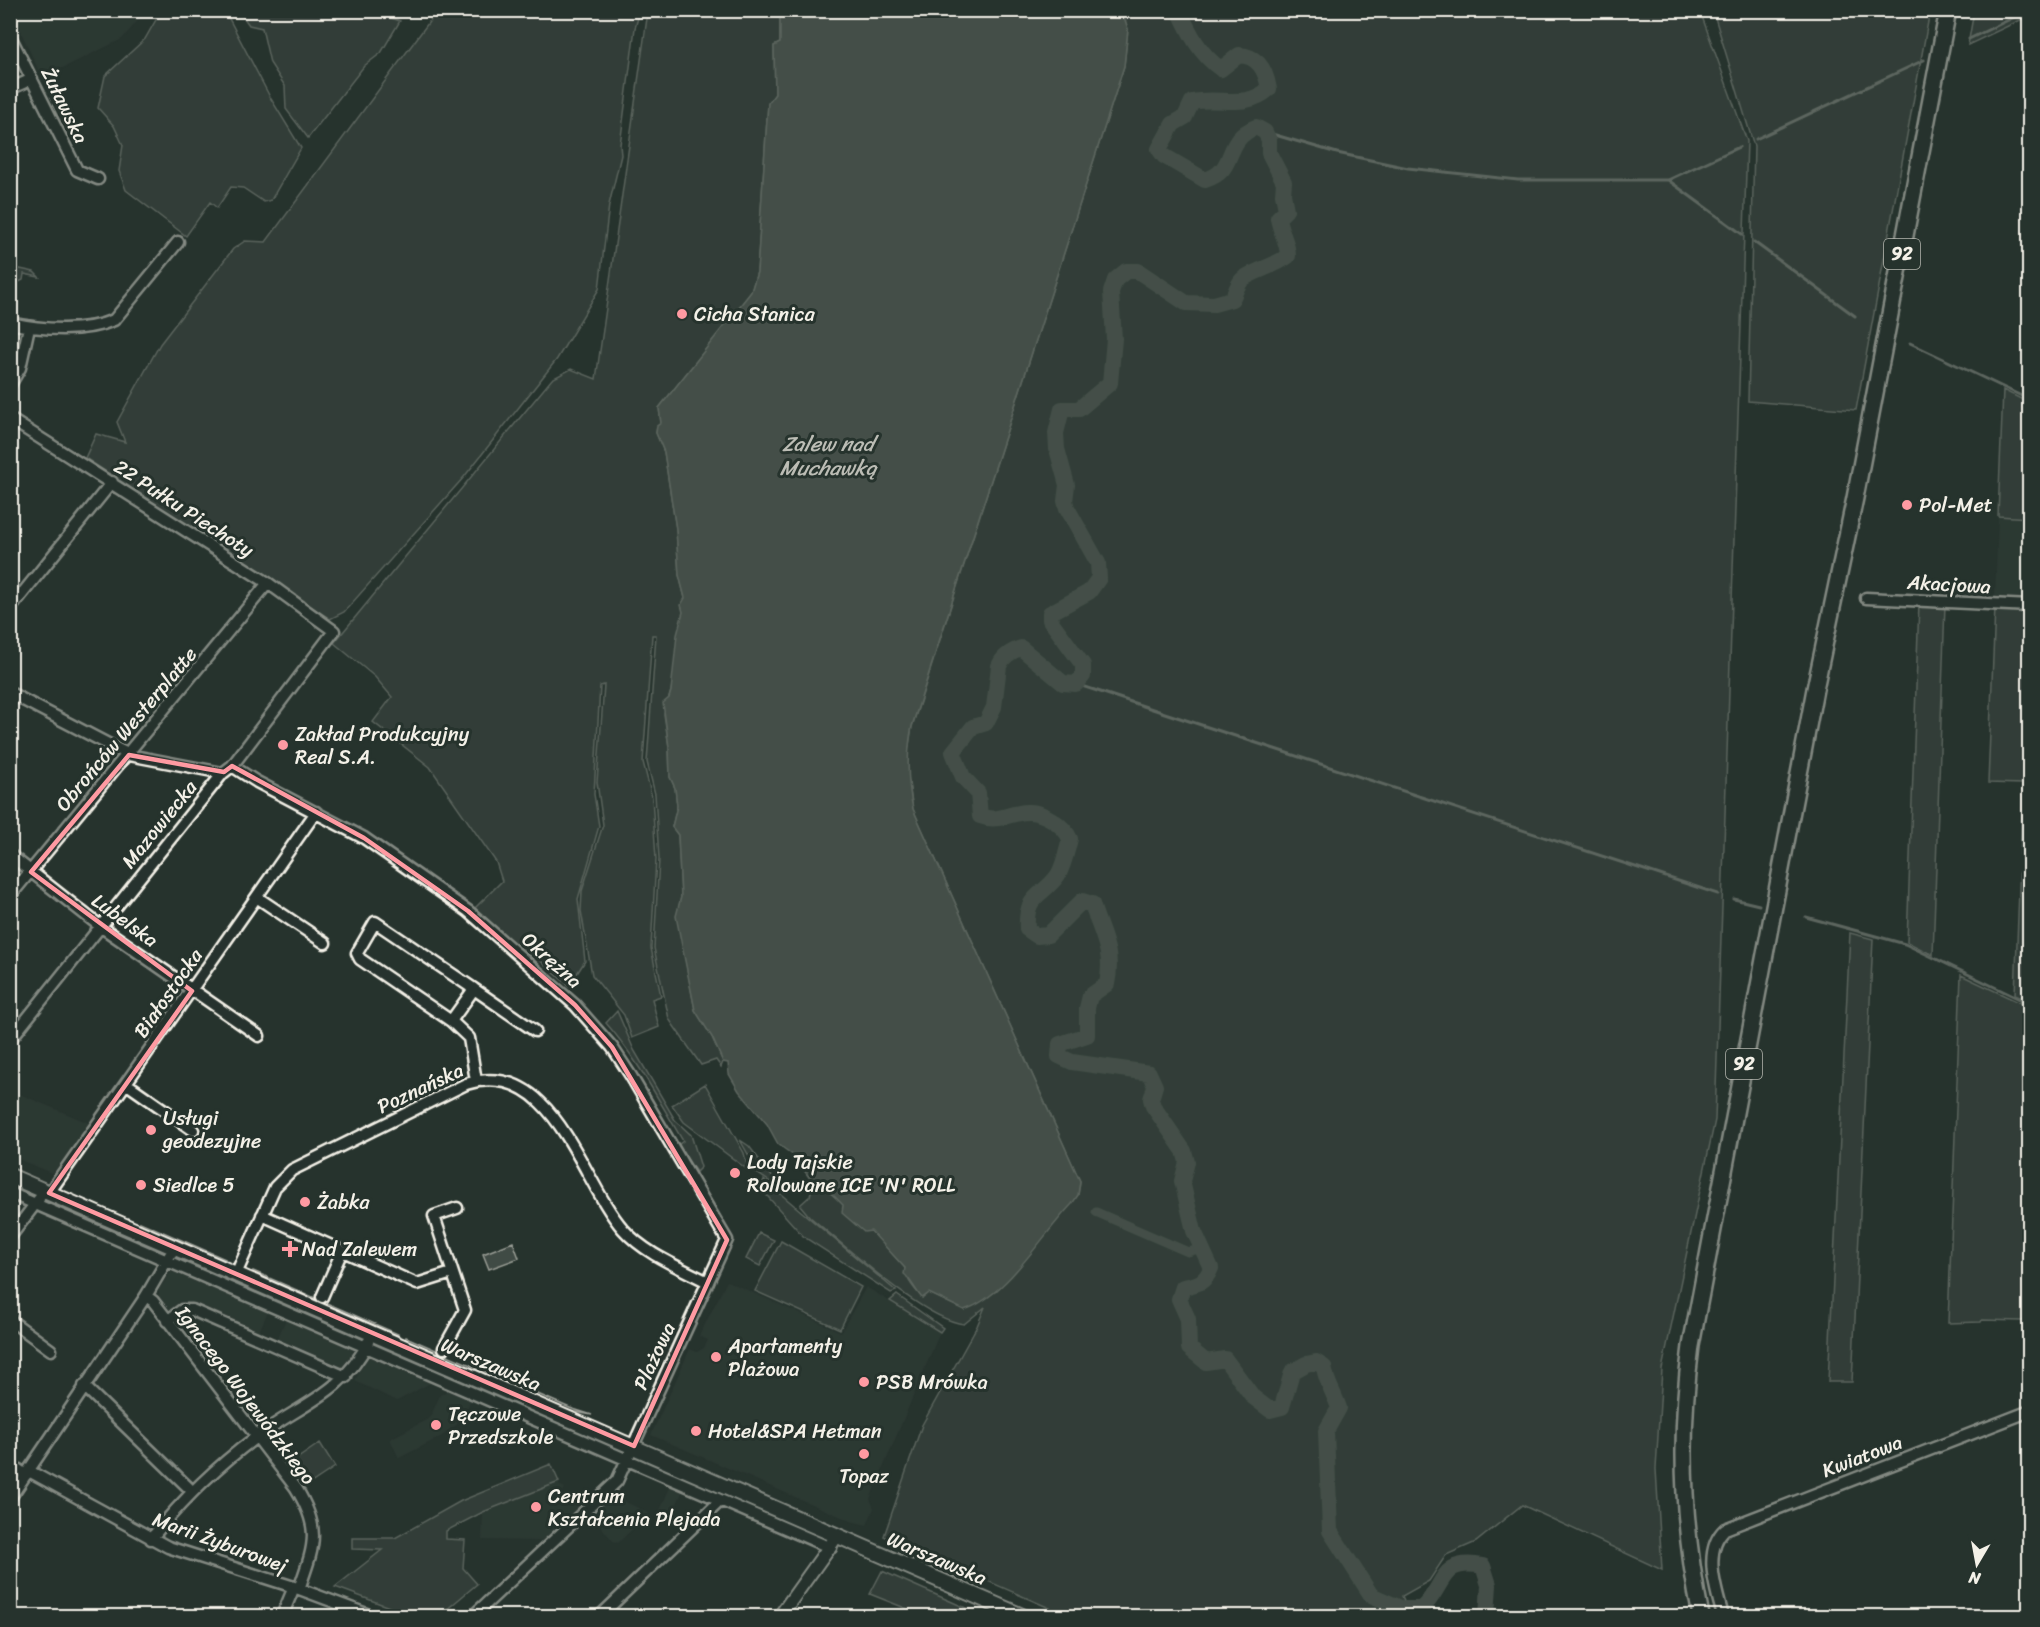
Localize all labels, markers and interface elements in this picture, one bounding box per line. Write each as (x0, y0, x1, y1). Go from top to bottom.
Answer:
street label: Żuławska (31, 61, 98, 150)
road number: 92 (1884, 239, 1920, 269)
place label: Cicha Stanica (694, 297, 816, 332)
marker: Cicha Stanica (675, 307, 689, 321)
water label: Zalew nad Muchawką (780, 425, 880, 487)
street label: 22 Pułku Piechoty (106, 450, 262, 567)
place label: Pol-Met (1919, 488, 1993, 523)
marker: Pol-Met (1900, 498, 1914, 512)
street label: Akacjowa (1905, 565, 1992, 604)
street label: Obrońców Westerplatte (47, 639, 206, 820)
place label: Zakład Produkcyjny Real S.A. (295, 717, 470, 775)
marker: Zakład Produkcyjny Real S.A. (276, 738, 290, 752)
street label: Mazowiecka (112, 771, 207, 877)
street label: Lubelska (84, 884, 166, 957)
street label: Okrężna (513, 923, 590, 998)
street label: Białostocka (124, 940, 213, 1046)
road number: 92 (1726, 1049, 1762, 1079)
street label: Poznańska (371, 1053, 469, 1124)
place label: Usługi geodezyjne (161, 1101, 261, 1159)
marker: Usługi geodezyjne (144, 1123, 158, 1137)
place label: Lody Tajskie Rollowane ICE 'N' ROLL (747, 1145, 956, 1203)
marker: Lody Tajskie Rollowane ICE 'N' ROLL (728, 1166, 742, 1180)
place label: Siedlce 5 (153, 1168, 235, 1203)
marker: Siedlce 5 (134, 1178, 148, 1192)
place label: Żabka (317, 1185, 371, 1220)
marker: Żabka (298, 1195, 312, 1209)
place label: Nad Zalewem (302, 1232, 417, 1267)
marker: Nad Zalewem (283, 1242, 297, 1256)
street label: Ignacego Wojewódzkiego (166, 1297, 325, 1493)
street label: Plażowa (624, 1316, 685, 1396)
street label: Warszawska (435, 1328, 546, 1401)
place label: Apartamenty Plażowa (727, 1329, 843, 1387)
marker: Apartamenty Plażowa (709, 1350, 723, 1364)
place label: PSB Mrówka (876, 1365, 988, 1400)
marker: PSB Mrówka (857, 1375, 871, 1389)
place label: Tęczowe Przedszkole (448, 1397, 554, 1455)
place label: Hotel&SPA Hetman (708, 1414, 882, 1449)
marker: Tęczowe Przedszkole (429, 1418, 443, 1432)
marker: Hotel&SPA Hetman (689, 1424, 703, 1438)
street label: Kwiatowa (1817, 1425, 1908, 1488)
marker: Topaz (857, 1447, 871, 1461)
place label: Topaz (839, 1459, 889, 1494)
place label: Centrum Kształcenia Plejada (548, 1479, 721, 1537)
marker: Centrum Kształcenia Plejada (529, 1500, 543, 1514)
street label: Marii Żyburowej (148, 1502, 293, 1583)
street label: Warszawska (881, 1522, 992, 1595)
north arrow (1947, 1534, 2007, 1594)
text: N (1966, 1563, 1983, 1594)

